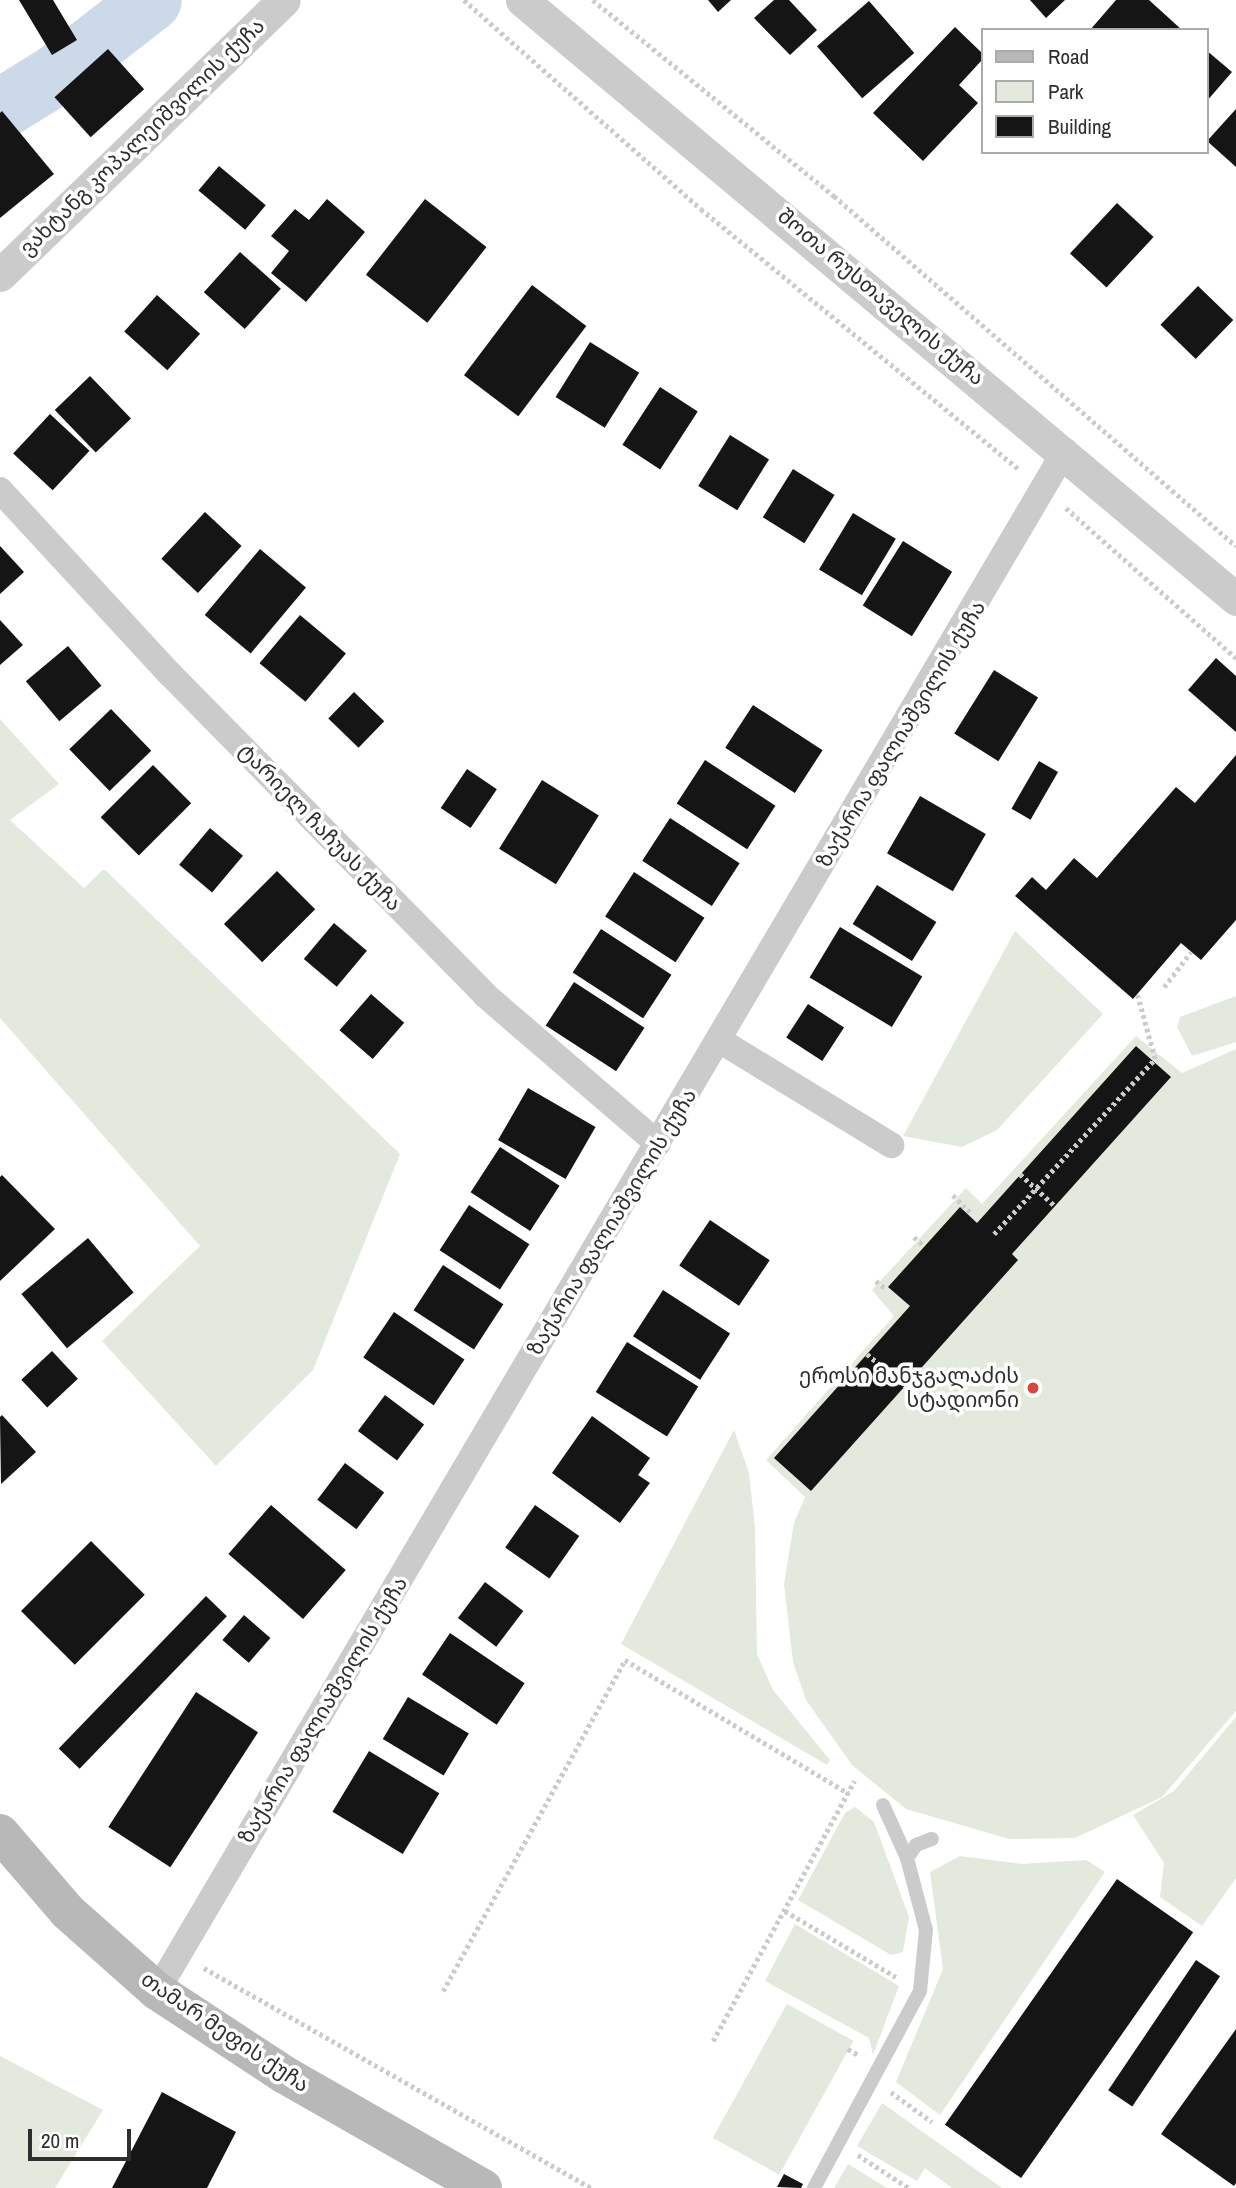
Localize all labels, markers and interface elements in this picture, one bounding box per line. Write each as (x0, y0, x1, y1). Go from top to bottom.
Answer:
street label: ვახტანგ კოპალეიშვილის ქუჩა (14, 13, 270, 261)
legend (981, 28, 1208, 154)
text: Road (1048, 42, 1089, 71)
text: Park (1048, 77, 1083, 106)
text: Building (1048, 112, 1111, 141)
street label: შოთა რუსთაველის ქუჩა (773, 203, 989, 391)
street label: ზაქარია ფალიაშვილის ქუჩა (811, 596, 991, 872)
street label: ტარიელ ჩაჩუას ქუჩა (233, 738, 407, 916)
street label: ზაქარია ფალიაშვილის ქუჩა (522, 1084, 702, 1360)
place label: ეროსი მანჯგალაძის სტადიონი (799, 1363, 1019, 1413)
marker: ეროსი მანჯგალაძის სტადიონი (1025, 1380, 1041, 1396)
street label: ზაქარია ფალიაშვილის ქუჩა (233, 1572, 413, 1848)
street label: თამარ მეფის ქუჩა (136, 1966, 314, 2098)
scale bar (32, 2114, 135, 2158)
text: 20 m (41, 2126, 79, 2155)

